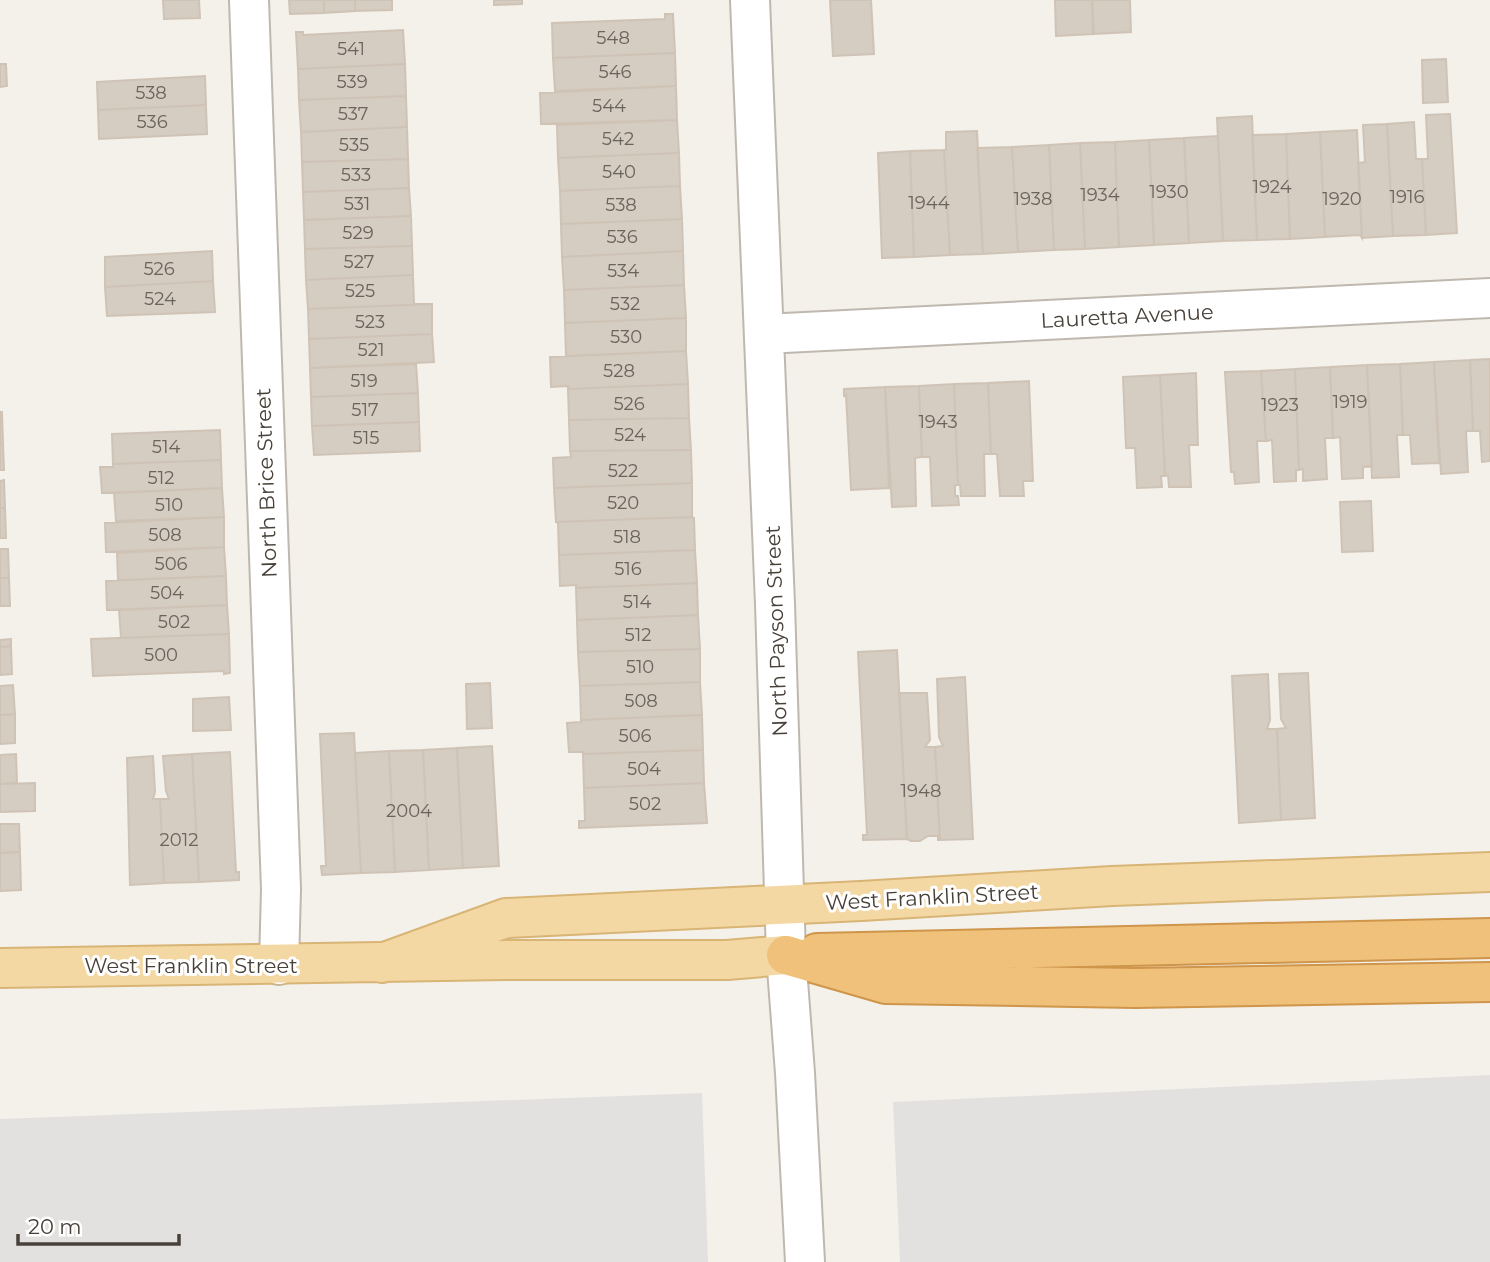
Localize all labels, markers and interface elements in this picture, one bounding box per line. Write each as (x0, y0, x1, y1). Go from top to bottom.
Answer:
house number: 548 (596, 27, 630, 49)
house number: 541 (337, 38, 365, 60)
house number: 546 (598, 61, 632, 83)
house number: 539 (336, 71, 368, 93)
house number: 538 (135, 82, 167, 104)
house number: 544 (592, 95, 626, 117)
house number: 537 (338, 103, 368, 125)
house number: 536 (136, 111, 168, 133)
house number: 542 (602, 128, 634, 150)
house number: 535 (339, 134, 369, 156)
house number: 540 (602, 161, 636, 183)
house number: 533 (341, 164, 371, 186)
house number: 1924 (1252, 176, 1292, 198)
house number: 1930 (1149, 181, 1189, 203)
house number: 1934 (1080, 184, 1120, 206)
house number: 1916 (1390, 186, 1424, 208)
house number: 1938 (1014, 188, 1052, 210)
house number: 1920 (1322, 188, 1362, 210)
house number: 1944 (908, 192, 950, 214)
house number: 531 (344, 193, 370, 215)
house number: 538 (605, 194, 637, 216)
house number: 529 (342, 222, 374, 244)
house number: 536 (606, 226, 638, 248)
house number: 527 (344, 251, 374, 273)
house number: 526 (143, 258, 175, 280)
house number: 534 (607, 260, 639, 282)
house number: 525 (345, 280, 375, 302)
house number: 524 (144, 288, 176, 310)
house number: 532 (610, 293, 640, 315)
street label: Lauretta Avenue (1040, 299, 1214, 333)
house number: 523 (355, 311, 385, 333)
house number: 530 (610, 326, 642, 348)
house number: 521 (358, 339, 384, 361)
house number: 528 (603, 360, 635, 382)
house number: 519 (350, 370, 378, 392)
street label: North Brice Street (250, 387, 282, 579)
house number: 1919 (1333, 391, 1367, 413)
house number: 526 (613, 393, 645, 415)
house number: 1923 (1261, 394, 1299, 416)
house number: 517 (351, 399, 379, 421)
house number: 1943 (918, 411, 958, 433)
house number: 524 (614, 424, 646, 446)
house number: 515 (353, 427, 379, 449)
house number: 514 (152, 436, 180, 458)
house number: 522 (608, 460, 638, 482)
house number: 512 (148, 467, 174, 489)
house number: 520 (607, 492, 639, 514)
house number: 510 (155, 494, 183, 516)
house number: 508 (148, 524, 182, 546)
street label: North Payson Street (760, 525, 792, 737)
house number: 518 (613, 526, 641, 548)
house number: 506 (154, 553, 188, 575)
house number: 516 (614, 558, 642, 580)
house number: 504 (150, 582, 184, 604)
house number: 514 (623, 591, 651, 613)
house number: 502 (158, 611, 190, 633)
house number: 512 (625, 624, 651, 646)
house number: 500 (144, 644, 178, 666)
house number: 510 (626, 656, 654, 678)
house number: 508 (624, 690, 658, 712)
house number: 506 (618, 725, 652, 747)
house number: 504 (627, 758, 661, 780)
house number: 1948 (900, 780, 942, 802)
house number: 502 (629, 793, 661, 815)
house number: 2004 (386, 800, 432, 822)
house number: 2012 (160, 829, 198, 851)
street label: West Franklin Street (825, 879, 1039, 915)
street label: West Franklin Street (84, 953, 298, 978)
scale bar (18, 1202, 178, 1246)
text: 20 m (28, 1214, 82, 1239)

